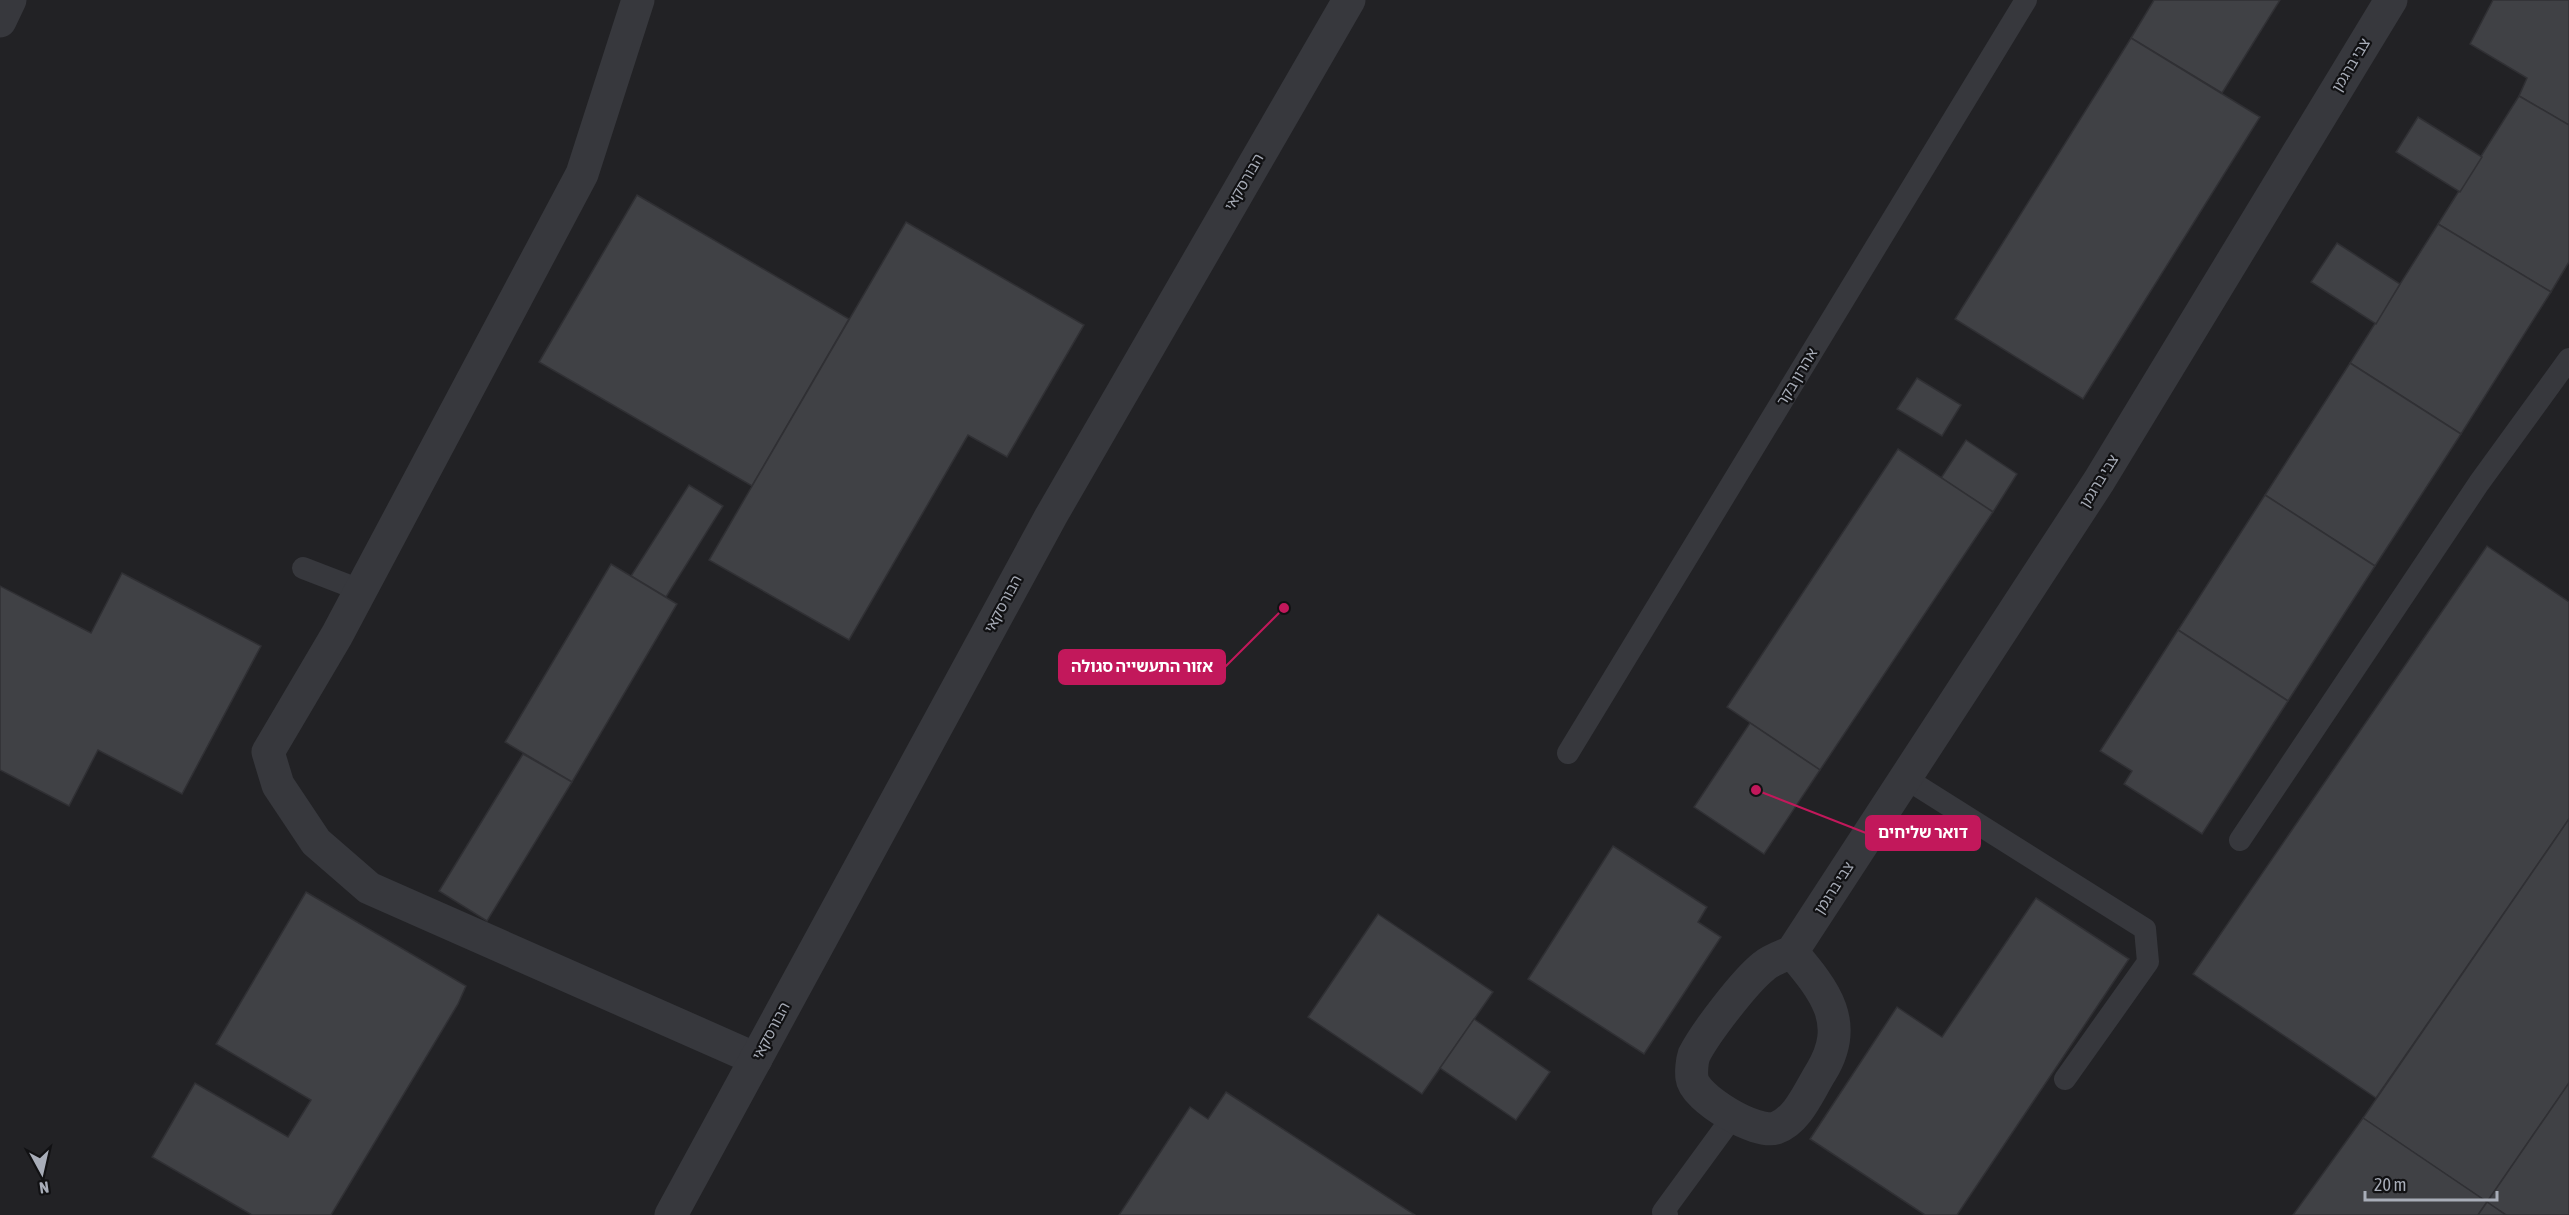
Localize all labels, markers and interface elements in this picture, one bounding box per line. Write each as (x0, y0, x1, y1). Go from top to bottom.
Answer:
street label: צבי ברגמן (2328, 35, 2373, 94)
street label: הבורסקאי (1221, 150, 1267, 213)
street label: אהרון בקר (1773, 345, 1820, 409)
street label: צבי ברגמן (2076, 451, 2121, 510)
street label: הבורסקאי (980, 572, 1025, 635)
callout: אזור התעשייה סגולה (1059, 650, 1225, 684)
text: אזור התעשייה סגולה (1071, 657, 1213, 675)
callout: דואר שליחים (1866, 816, 1980, 850)
text: דואר שליחים (1878, 823, 1968, 841)
street label: צבי ברגמן (1810, 858, 1857, 917)
street label: הבורסקאי (748, 999, 793, 1062)
north arrow (12, 1143, 72, 1203)
scale bar (2365, 1164, 2497, 1202)
text: 20 m (2374, 1174, 2406, 1195)
text: N (38, 1178, 50, 1197)

